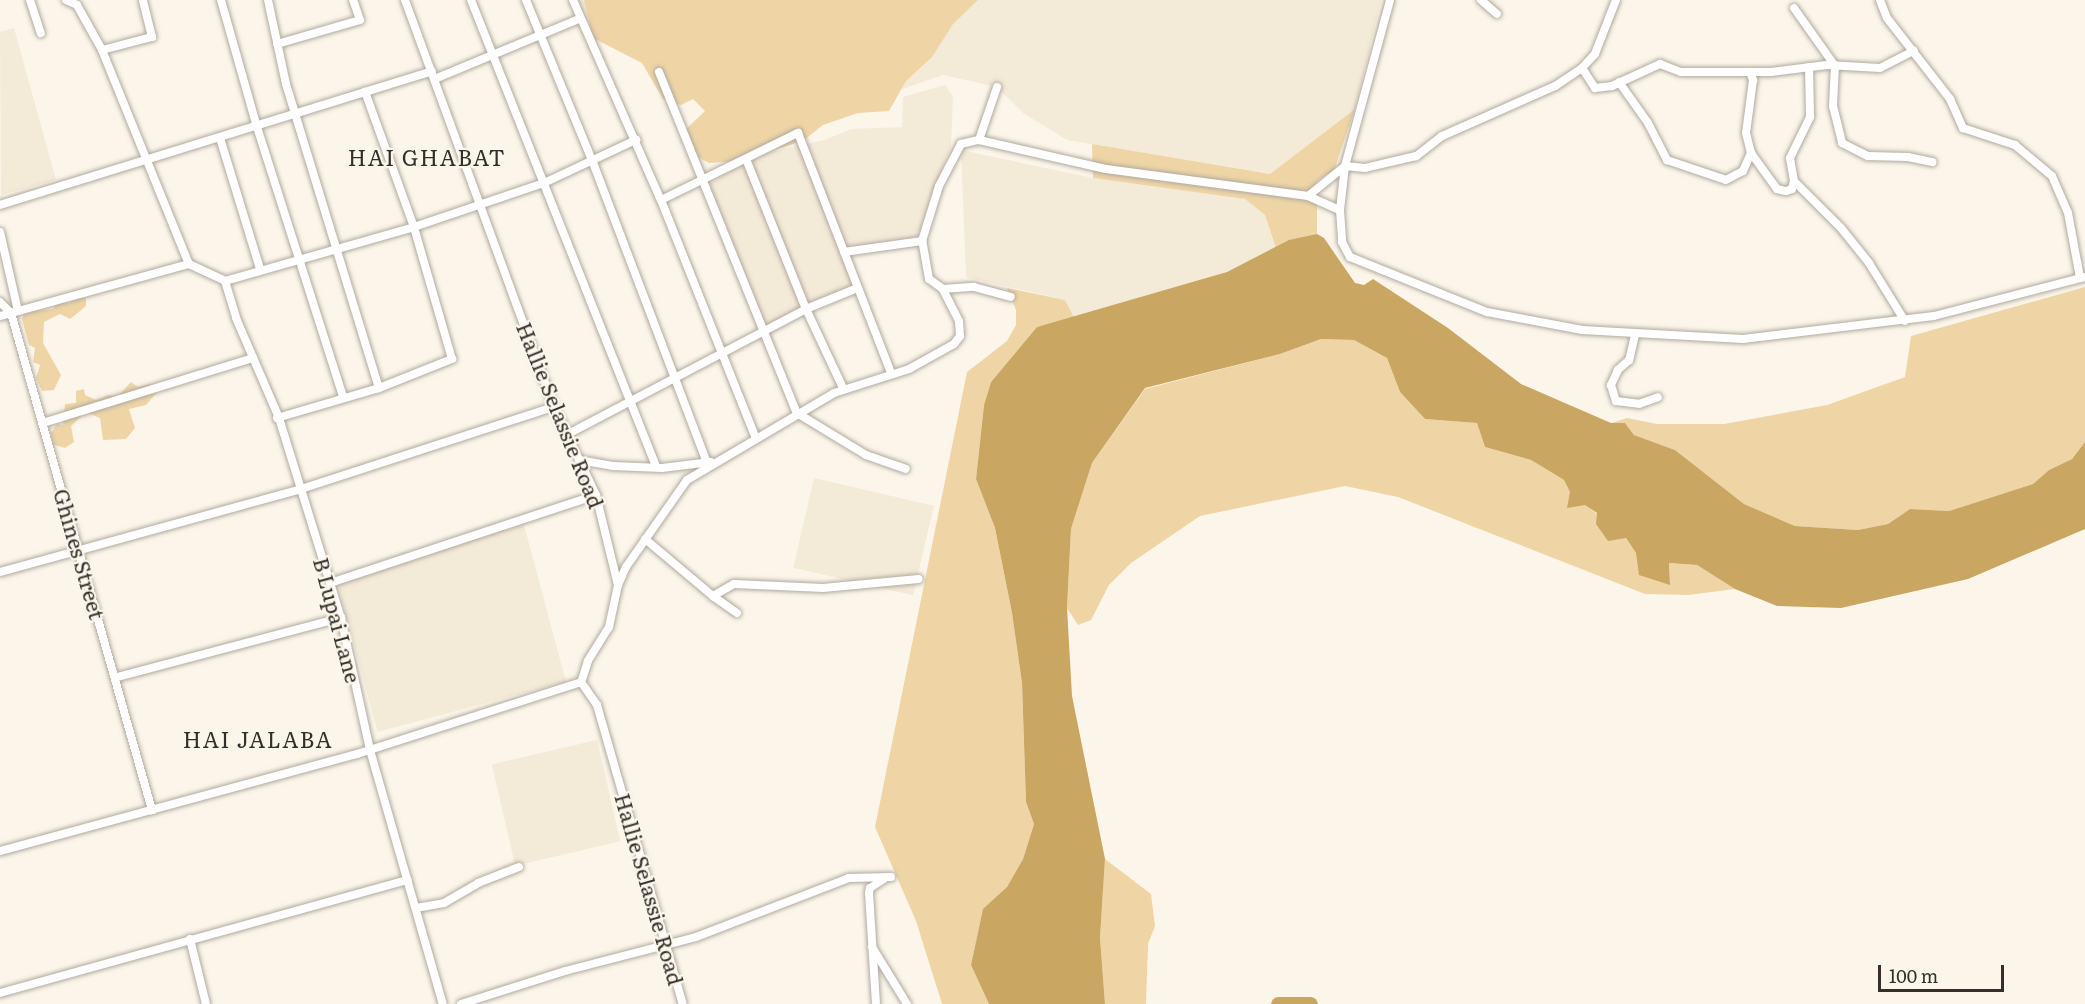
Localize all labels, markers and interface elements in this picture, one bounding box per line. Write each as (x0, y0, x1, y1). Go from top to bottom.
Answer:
district label: HAI GHABAT (348, 144, 506, 170)
street label: Hallie Selassie Road (512, 318, 610, 512)
street label: Ghines Street (49, 486, 111, 622)
street label: B Lupai Lane (309, 554, 367, 686)
district label: HAI JALABA (183, 726, 333, 752)
street label: Hallie Selassie Road (611, 790, 689, 988)
scale bar (1881, 953, 2007, 991)
text: 100 m (1889, 962, 1938, 989)

